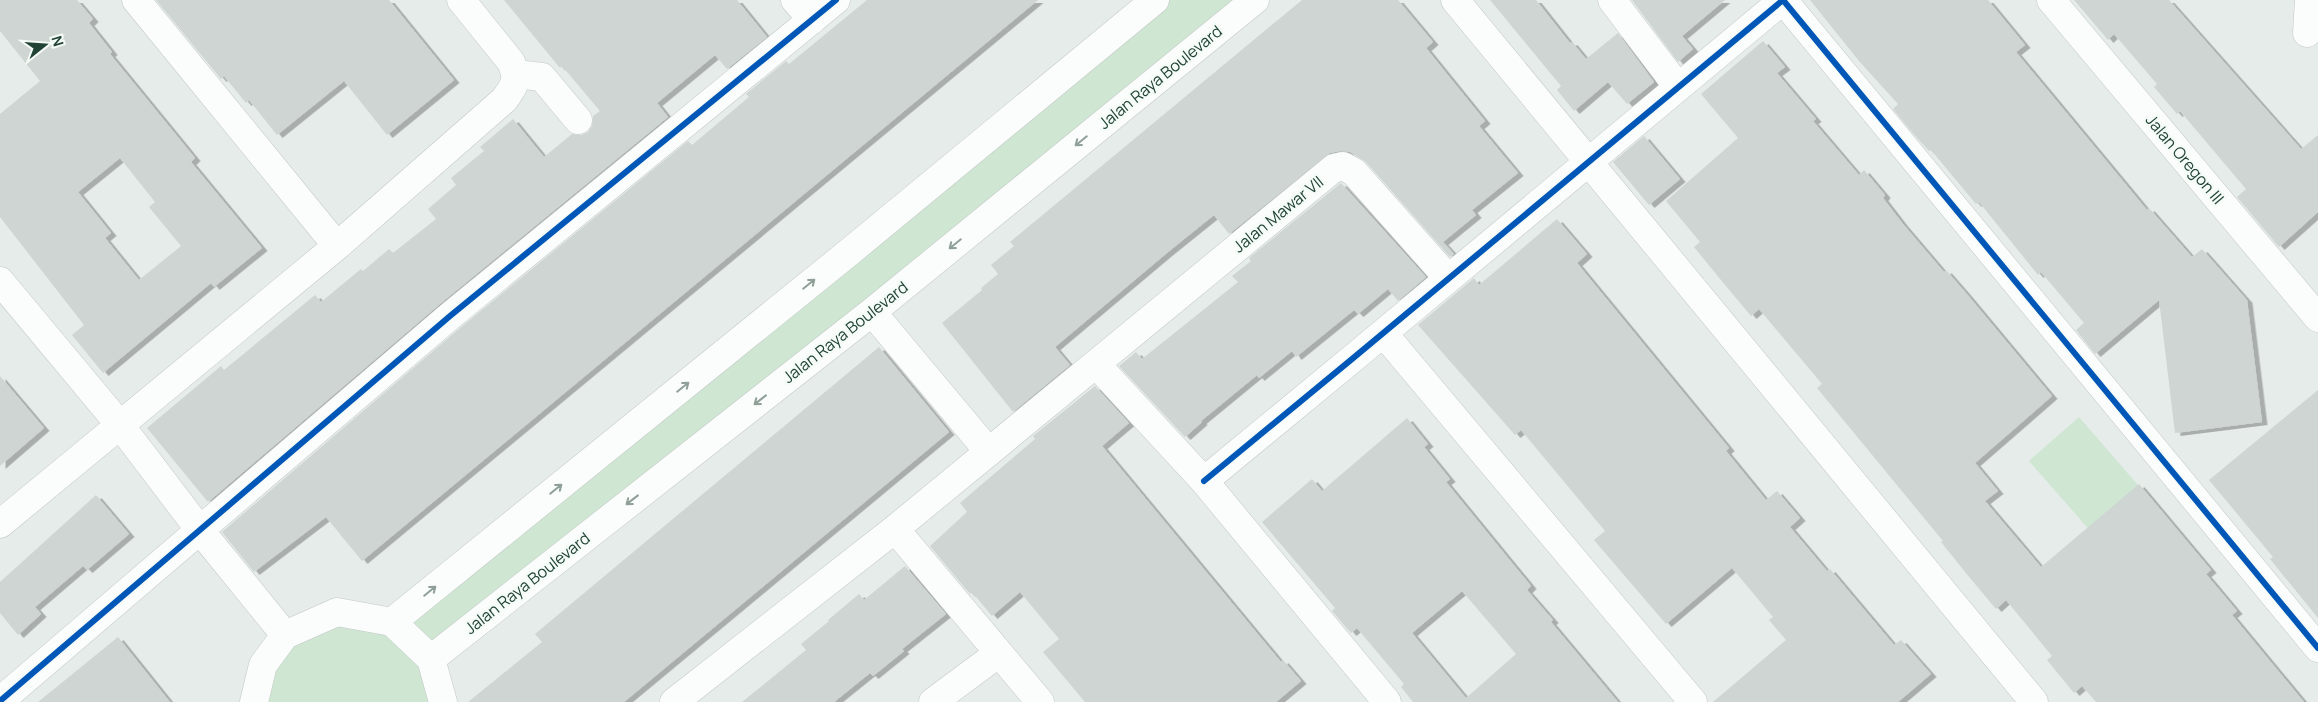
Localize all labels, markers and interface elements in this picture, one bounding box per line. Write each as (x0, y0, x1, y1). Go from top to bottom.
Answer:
north arrow (20, 20, 70, 70)
street label: Jalan Raya Boulevard (1093, 20, 1227, 134)
text: N (47, 33, 68, 49)
street label: Jalan Oregon III (2141, 109, 2229, 209)
one-way arrow (1075, 136, 1088, 147)
street label: Jalan Mawar VII (1228, 171, 1328, 257)
one-way arrow (949, 238, 962, 249)
street label: Jalan Raya Boulevard (778, 276, 912, 388)
one-way arrow (802, 279, 815, 290)
one-way arrow (676, 381, 689, 392)
one-way arrow (754, 394, 767, 405)
one-way arrow (549, 483, 562, 494)
one-way arrow (626, 495, 639, 506)
street label: Jalan Raya Boulevard (460, 527, 594, 639)
one-way arrow (423, 586, 436, 597)

